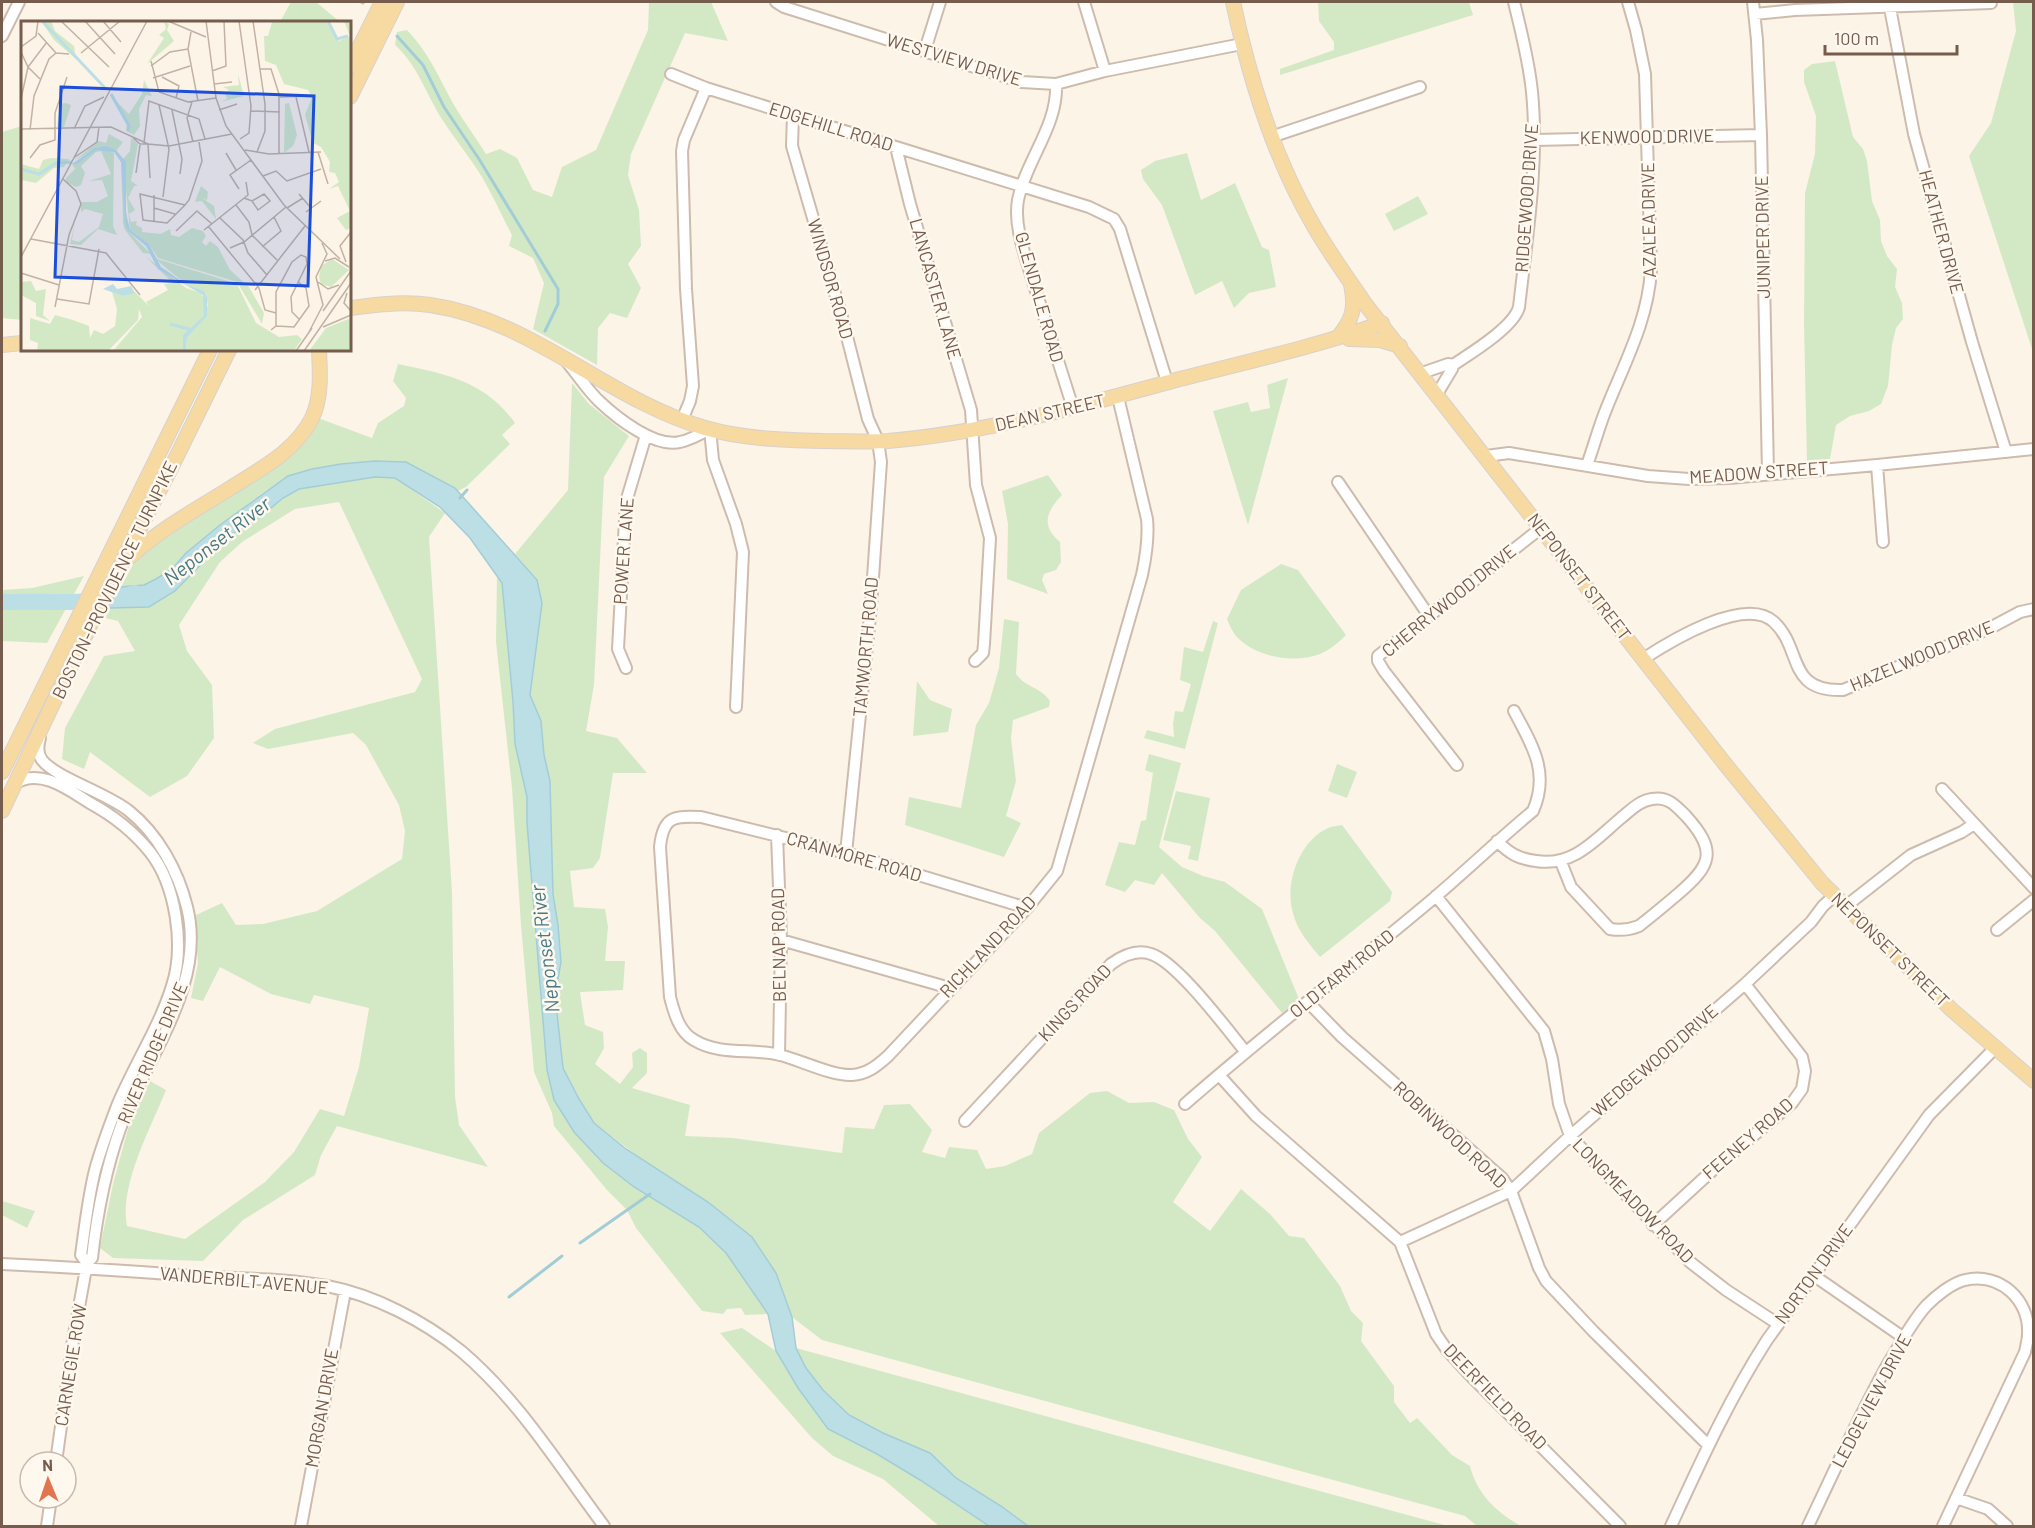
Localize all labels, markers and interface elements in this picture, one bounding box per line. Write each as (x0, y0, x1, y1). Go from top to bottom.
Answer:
scale bar (1825, 18, 1957, 56)
inset map (21, 21, 351, 351)
text: 100 m (1834, 27, 1879, 49)
street label: WESTVIEW DRIVE (884, 28, 1025, 90)
street label: EDGEHILL ROAD (767, 97, 896, 155)
street label: RIDGEWOOD DRIVE (1510, 123, 1542, 273)
street label: KENWOOD DRIVE (1579, 124, 1714, 148)
street label: AZALEA DRIVE (1636, 162, 1660, 278)
street label: HEATHER DRIVE (1915, 167, 1969, 296)
street label: JUNIPER DRIVE (1750, 175, 1774, 299)
street label: WINDSOR ROAD (803, 216, 859, 341)
street label: LANCASTER LANE (905, 216, 967, 362)
street label: GLENDALE ROAD (1011, 229, 1069, 364)
street label: DEAN STREET (993, 389, 1107, 435)
street label: MEADOW STREET (1688, 456, 1829, 488)
street label: BOSTON-PROVIDENCE TURNPIKE (47, 457, 181, 702)
water label: Neponset River (158, 491, 275, 589)
street label: POWER LANE (608, 497, 638, 605)
street label: NEPONSET STREET (1523, 508, 1636, 644)
street label: CHERRYWOOD DRIVE (1377, 539, 1520, 661)
street label: TAMWORTH ROAD (848, 576, 882, 718)
street label: HAZELWOOD DRIVE (1846, 615, 1997, 695)
street label: CRANMORE ROAD (784, 826, 924, 886)
water label: Neponset River (524, 883, 564, 1014)
street label: NEPONSET STREET (1827, 887, 1954, 1011)
street label: BELNAP ROAD (766, 888, 790, 1002)
street label: RICHLAND ROAD (934, 891, 1040, 1002)
street label: OLD FARM ROAD (1285, 924, 1398, 1022)
street label: KINGS ROAD (1033, 959, 1115, 1045)
street label: RIVER RIDGE DRIVE (112, 978, 192, 1127)
street label: WEDGEWOOD DRIVE (1587, 999, 1722, 1121)
street label: ROBINWOOD ROAD (1389, 1076, 1512, 1192)
street label: FEENEY ROAD (1698, 1093, 1797, 1184)
street label: LONGMEADOW ROAD (1568, 1133, 1699, 1267)
street label: NORTON DRIVE (1769, 1219, 1857, 1328)
street label: VANDERBILT AVENUE (159, 1262, 329, 1298)
street label: CARNEGIE ROW (49, 1302, 91, 1428)
street label: LEDGEVIEW DRIVE (1827, 1330, 1916, 1471)
street label: DEERFIELD ROAD (1440, 1339, 1552, 1454)
street label: MORGAN DRIVE (300, 1346, 342, 1469)
north arrow (18, 1450, 78, 1510)
text: N (42, 1455, 53, 1474)

